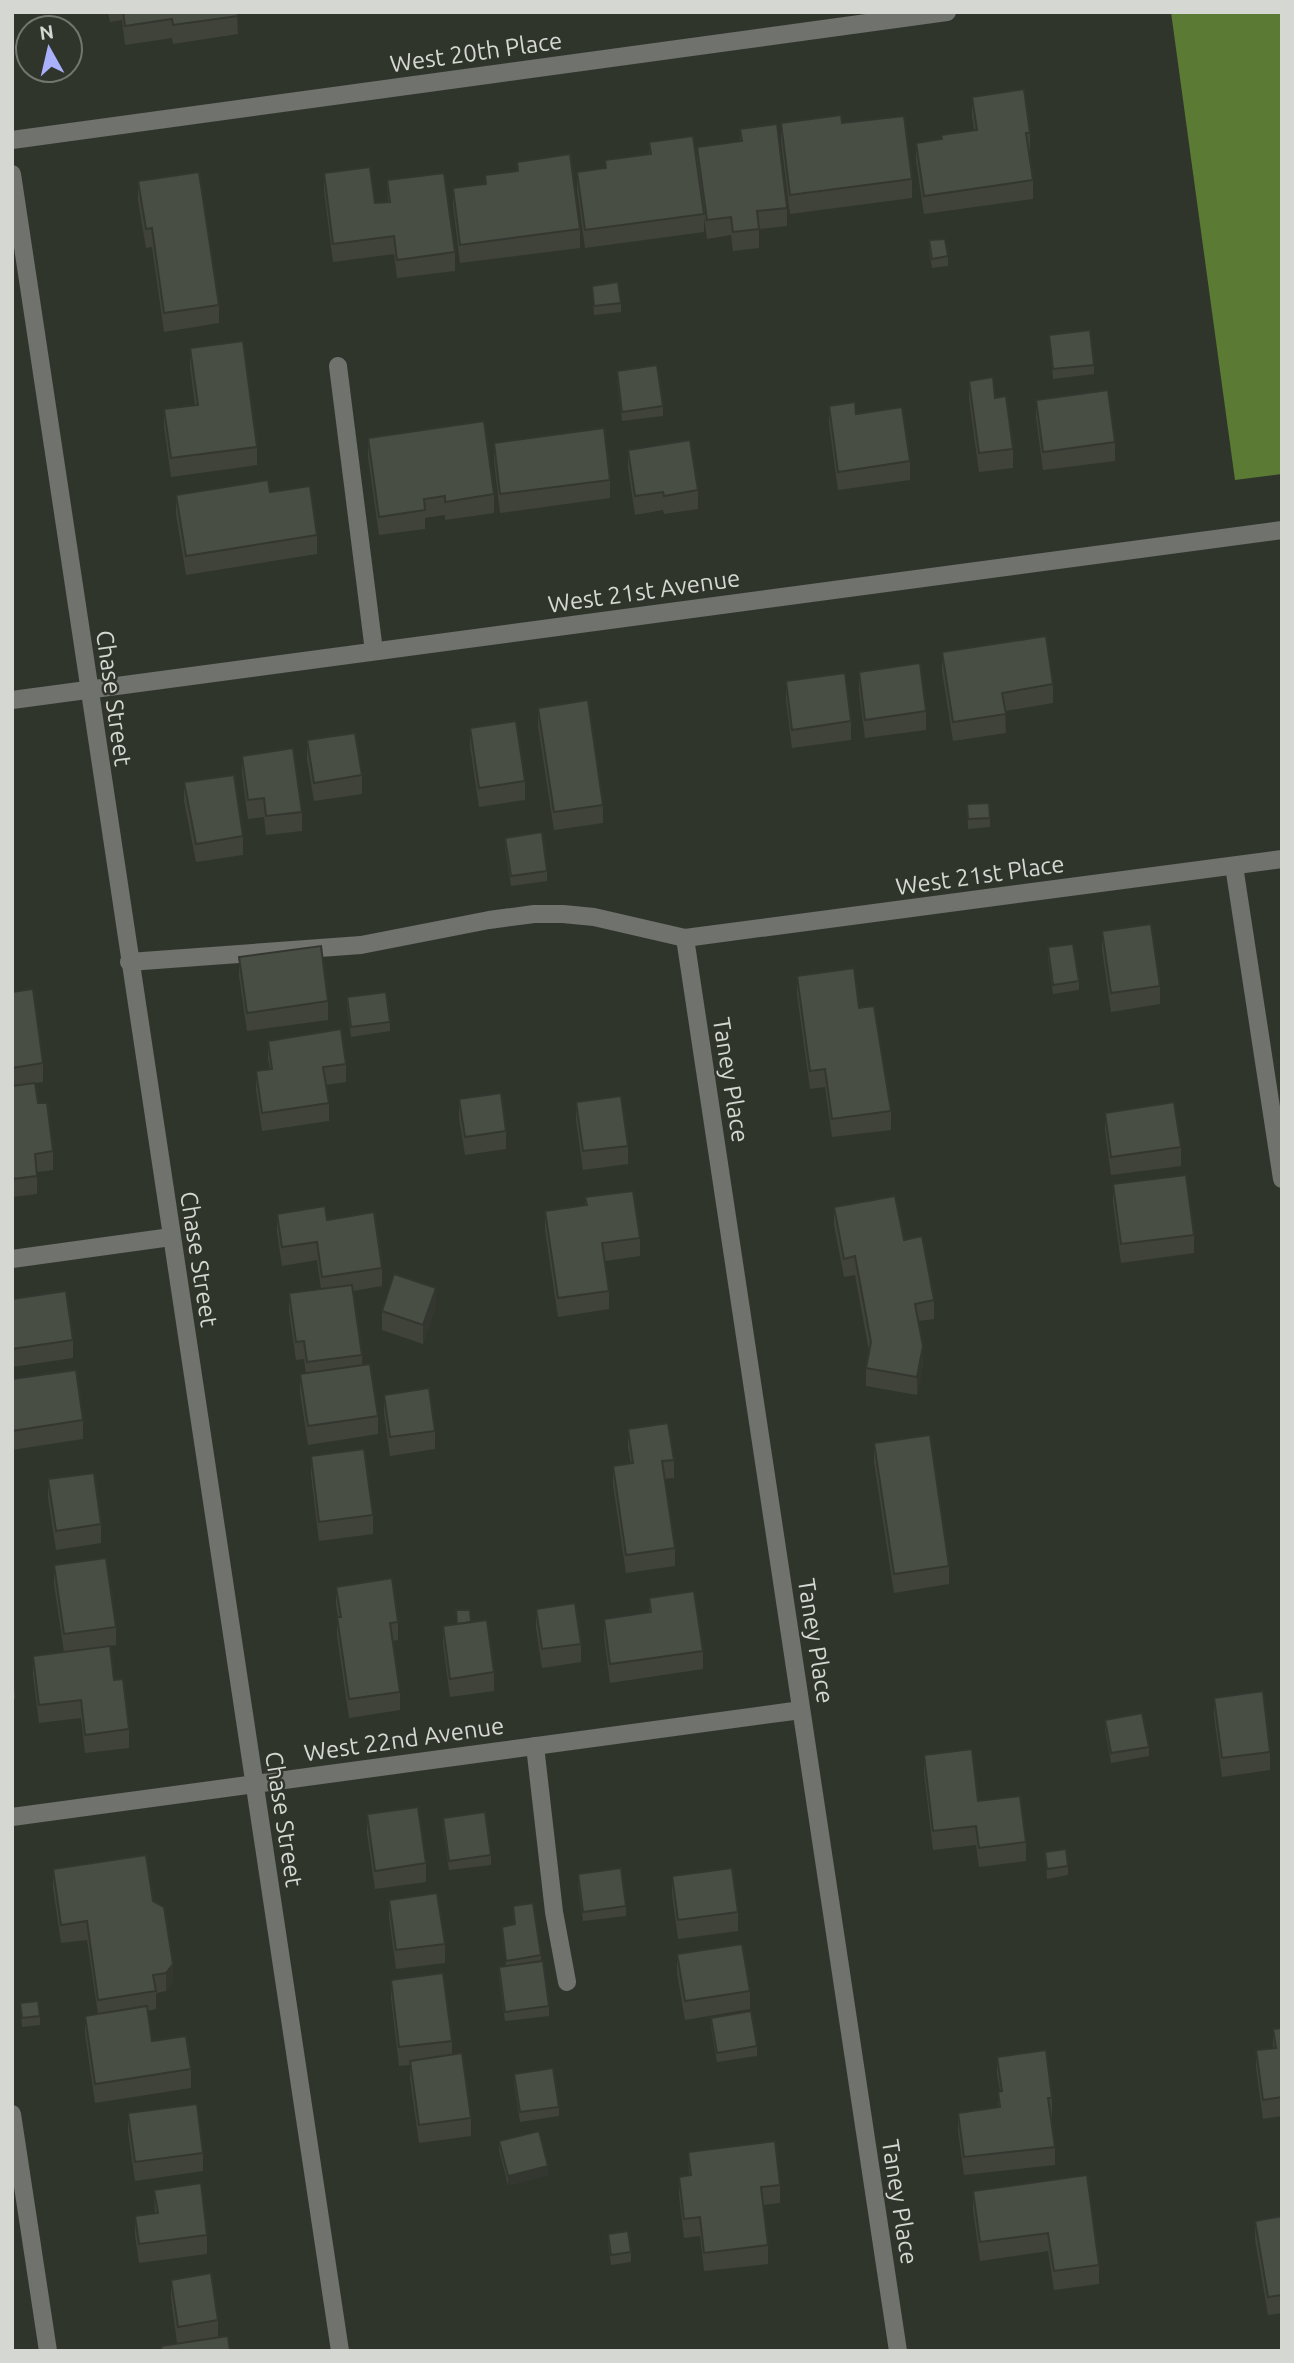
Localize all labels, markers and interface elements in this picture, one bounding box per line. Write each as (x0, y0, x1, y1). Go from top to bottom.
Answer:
north arrow (14, 14, 84, 84)
text: N (38, 20, 55, 44)
street label: West 20th Place (388, 27, 564, 77)
street label: West 21st Avenue (546, 564, 742, 618)
street label: Chase Street (91, 628, 137, 768)
street label: West 21st Place (894, 850, 1066, 900)
street label: Taney Place (708, 1016, 754, 1144)
street label: Chase Street (175, 1189, 223, 1329)
street label: Taney Place (793, 1577, 839, 1705)
street label: West 22nd Avenue (302, 1712, 506, 1766)
street label: Chase Street (260, 1749, 308, 1889)
street label: Taney Place (877, 2138, 923, 2266)

